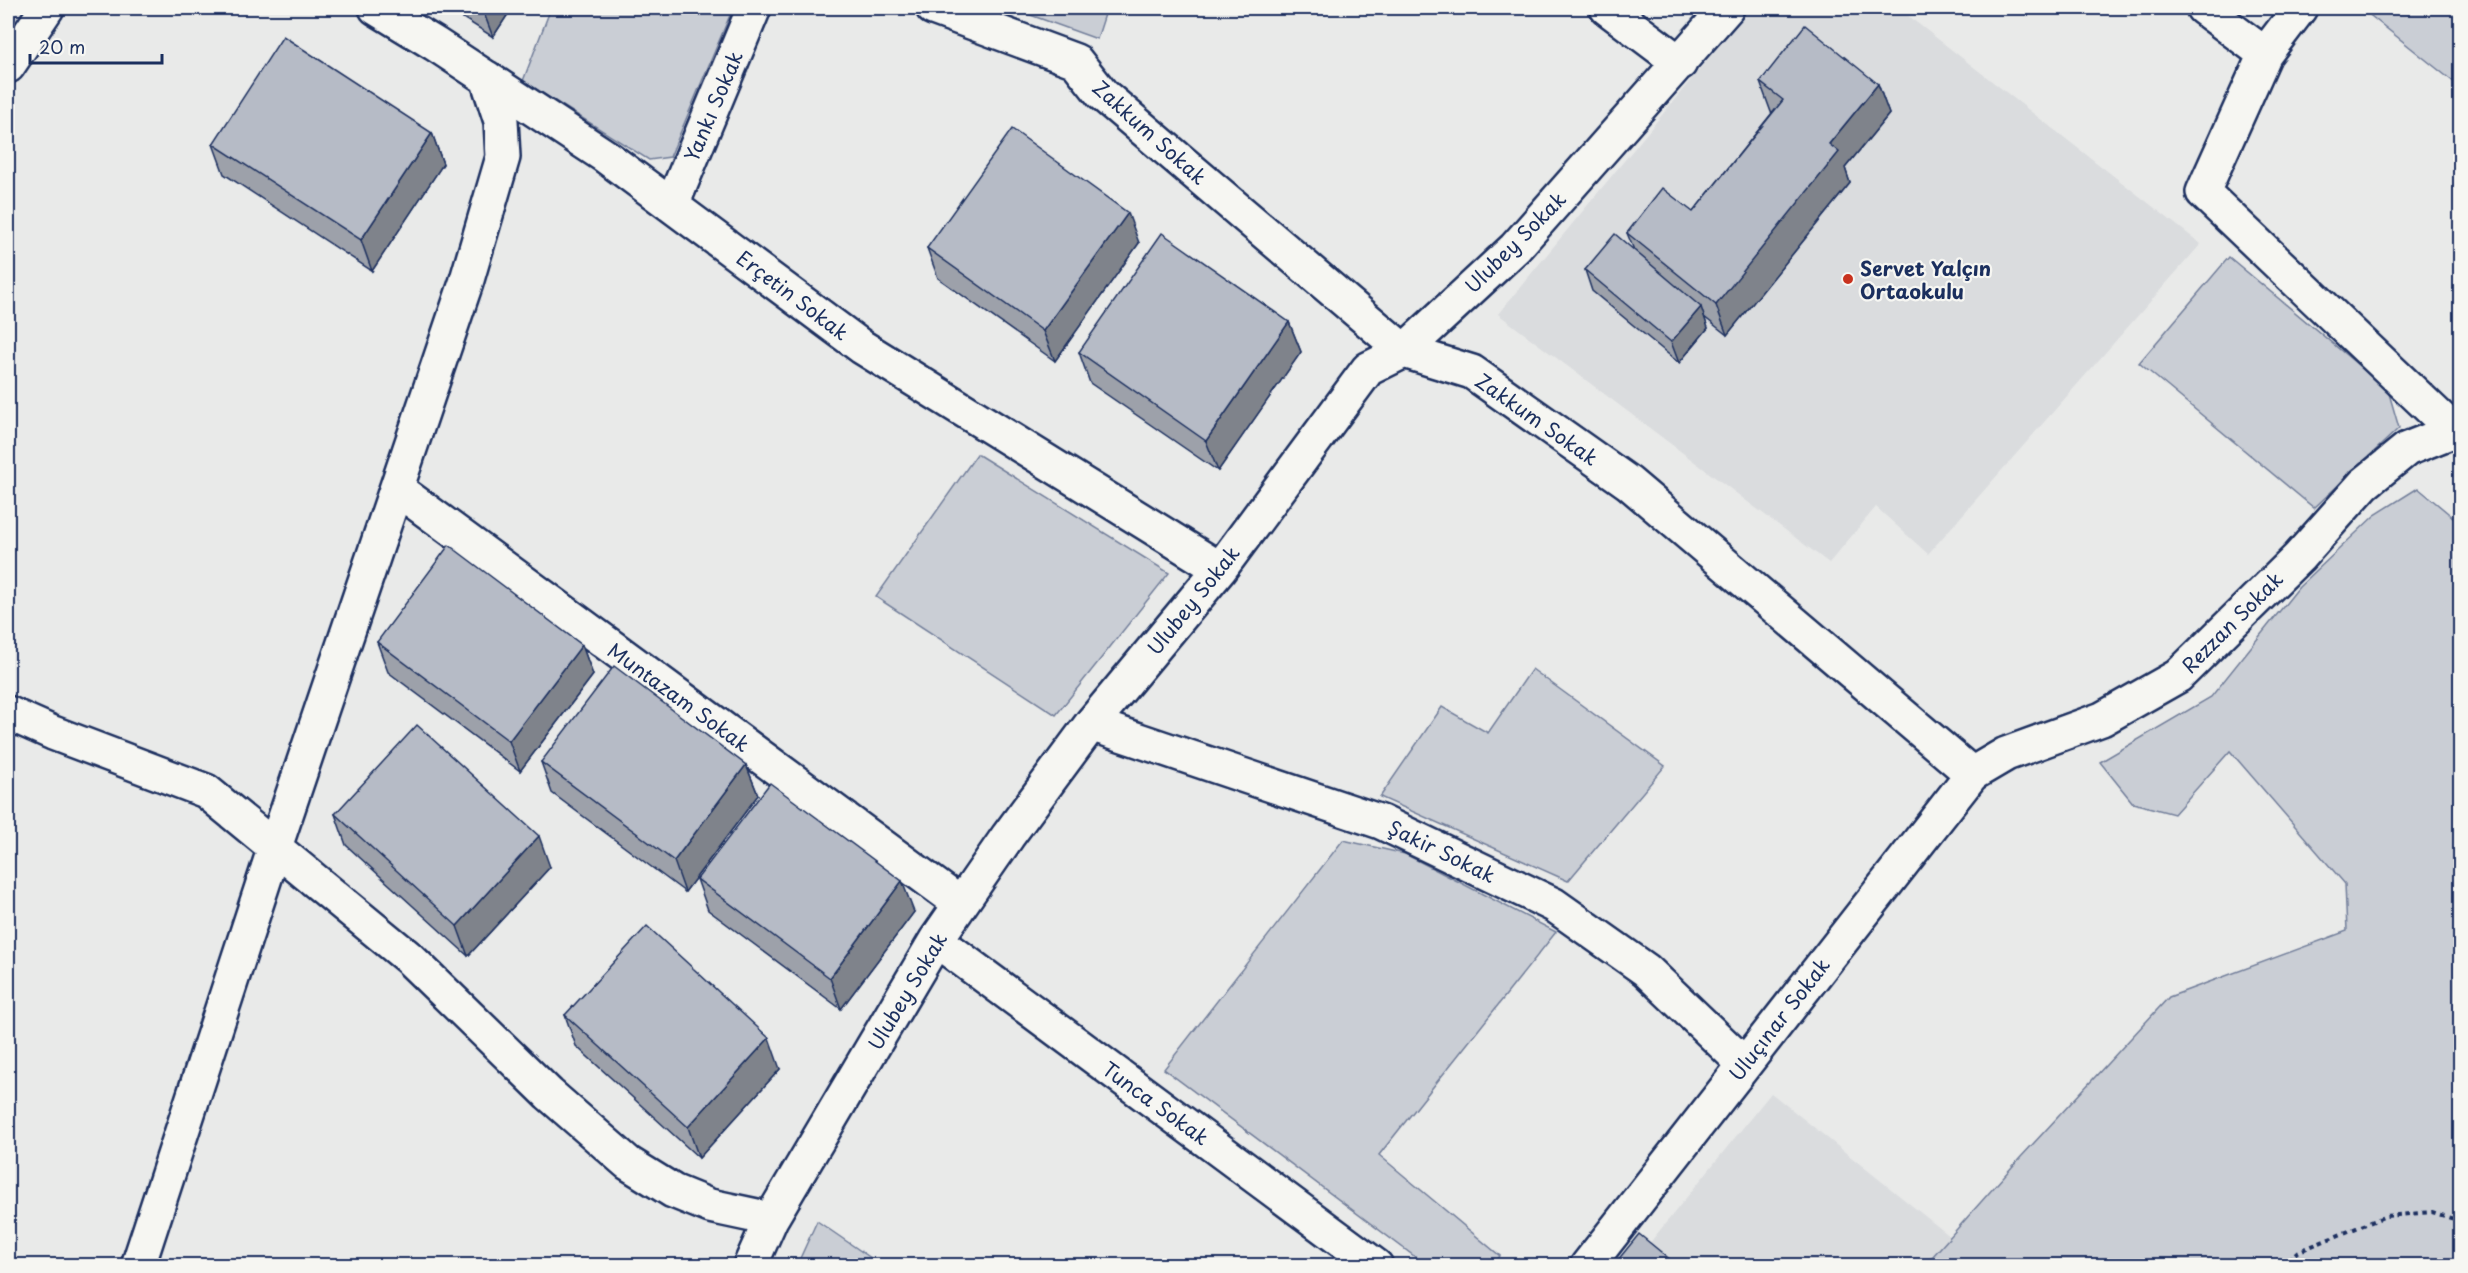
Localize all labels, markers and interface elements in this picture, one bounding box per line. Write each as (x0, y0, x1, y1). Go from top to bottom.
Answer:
scale bar (30, 27, 162, 65)
text: 20 m (39, 33, 85, 60)
street label: Yankı Sokak (676, 46, 750, 166)
street label: Zakkum Sokak (1086, 73, 1214, 191)
street label: Ulubey Sokak (1457, 184, 1573, 300)
street label: Erçetin Sokak (731, 243, 855, 347)
place label: Servet Yalçın Ortaokulu (1860, 253, 1991, 306)
marker: Servet Yalçın Ortaokulu (1841, 272, 1855, 286)
street label: Zakkum Sokak (1469, 365, 1605, 473)
street label: Ulubey Sokak (1140, 539, 1246, 661)
street label: Rezzan Sokak (2174, 564, 2290, 680)
street label: Muntazam Sokak (602, 635, 756, 759)
street label: Şakir Sokak (1383, 812, 1501, 890)
street label: Ulubey Sokak (860, 926, 954, 1056)
street label: Uluçınar Sokak (1721, 951, 1837, 1087)
street label: Tunca Sokak (1096, 1054, 1216, 1152)

